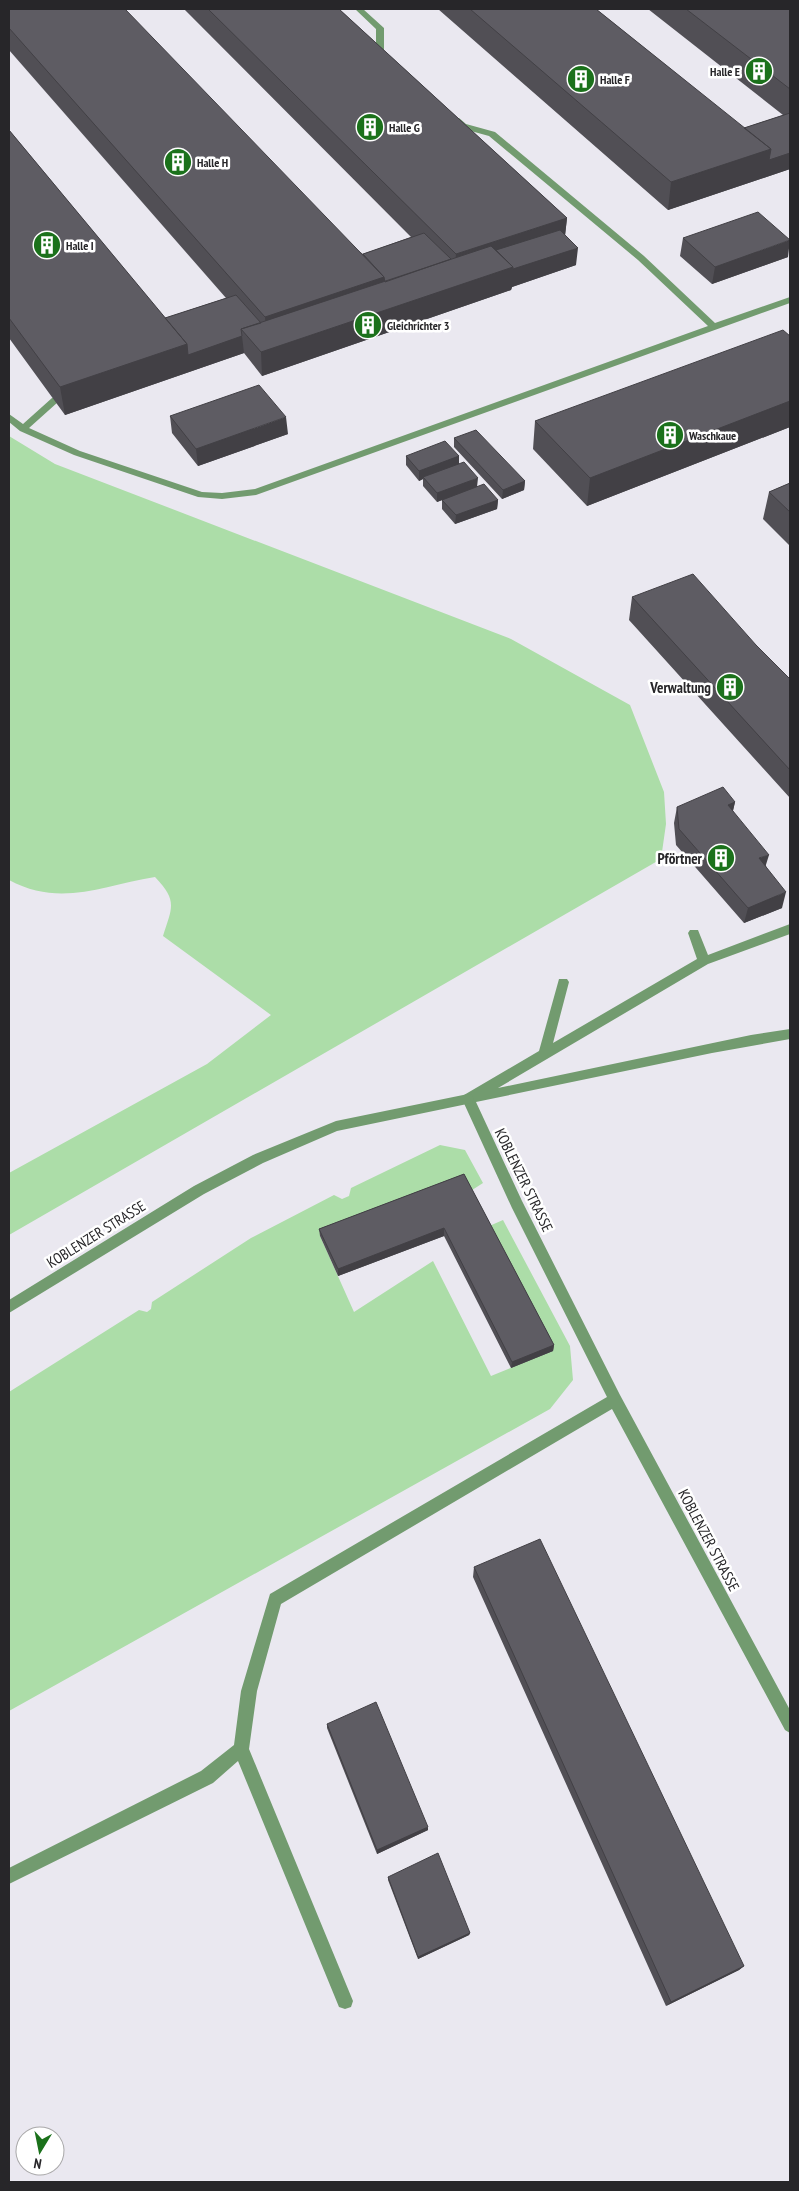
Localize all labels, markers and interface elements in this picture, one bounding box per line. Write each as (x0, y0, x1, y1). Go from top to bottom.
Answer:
building icon: Halle E (744, 56, 774, 86)
building icon: Halle F (566, 64, 596, 94)
place label: Halle E (710, 64, 740, 79)
place label: Halle F (600, 72, 630, 87)
building icon: Halle G (355, 112, 385, 142)
place label: Halle G (389, 120, 420, 135)
building icon: Halle H (163, 147, 193, 177)
place label: Halle H (197, 155, 228, 170)
building icon: Halle I (32, 230, 62, 260)
place label: Halle I (66, 238, 94, 253)
building icon: Gleichrichter 3 (353, 310, 383, 340)
place label: Gleichrichter 3 (387, 318, 450, 333)
building icon: Waschkaue (655, 420, 685, 450)
place label: Waschkaue (688, 428, 736, 443)
building icon: Verwaltung (715, 672, 745, 702)
place label: Verwaltung (649, 678, 711, 697)
building icon: Pförtner (706, 843, 736, 873)
place label: Pförtner (657, 849, 703, 868)
street label: KOBLENZER STRASSE (491, 1125, 557, 1235)
street label: KOBLENZER STRASSE (43, 1196, 149, 1272)
street label: KOBLENZER STRASSE (674, 1486, 744, 1594)
north arrow (15, 2126, 65, 2176)
text: N (32, 2154, 43, 2173)

